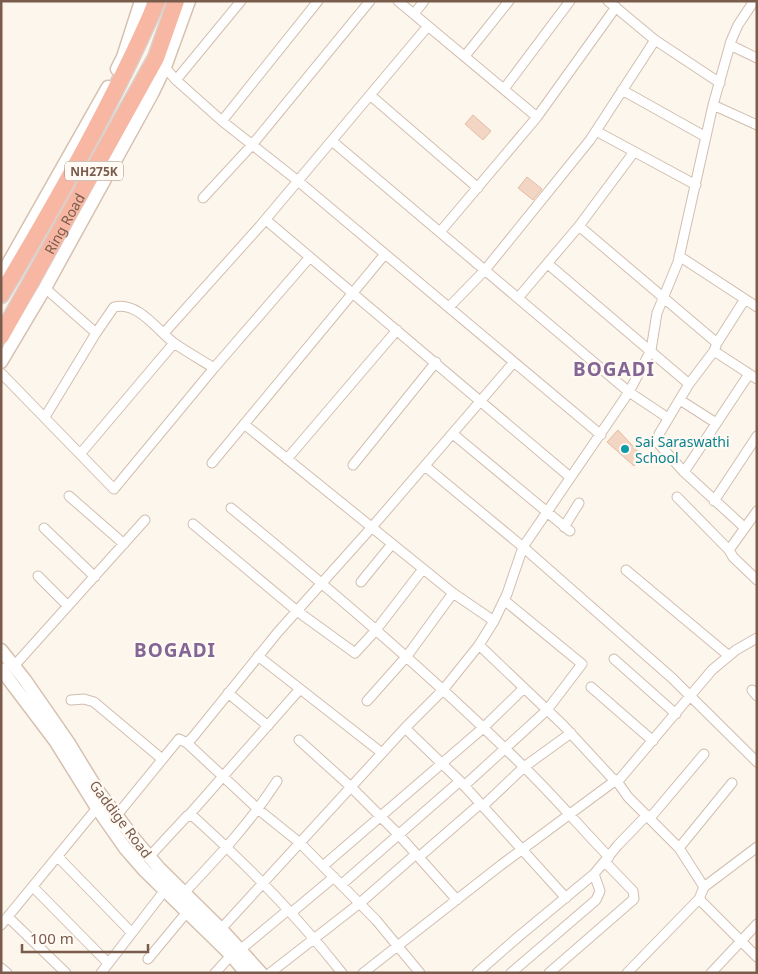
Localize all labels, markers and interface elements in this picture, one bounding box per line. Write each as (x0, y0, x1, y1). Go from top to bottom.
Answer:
road number: NH275K (65, 162, 123, 180)
street label: Ring Road (39, 189, 88, 257)
district label: BOGADI (573, 356, 655, 382)
place label: Sai Saraswathi School (635, 432, 730, 467)
marker: Sai Saraswathi School (619, 443, 631, 455)
district label: BOGADI (134, 637, 216, 663)
street label: Gaddige Road (86, 776, 156, 862)
scale bar (22, 922, 149, 954)
text: 100 m (30, 928, 74, 948)

